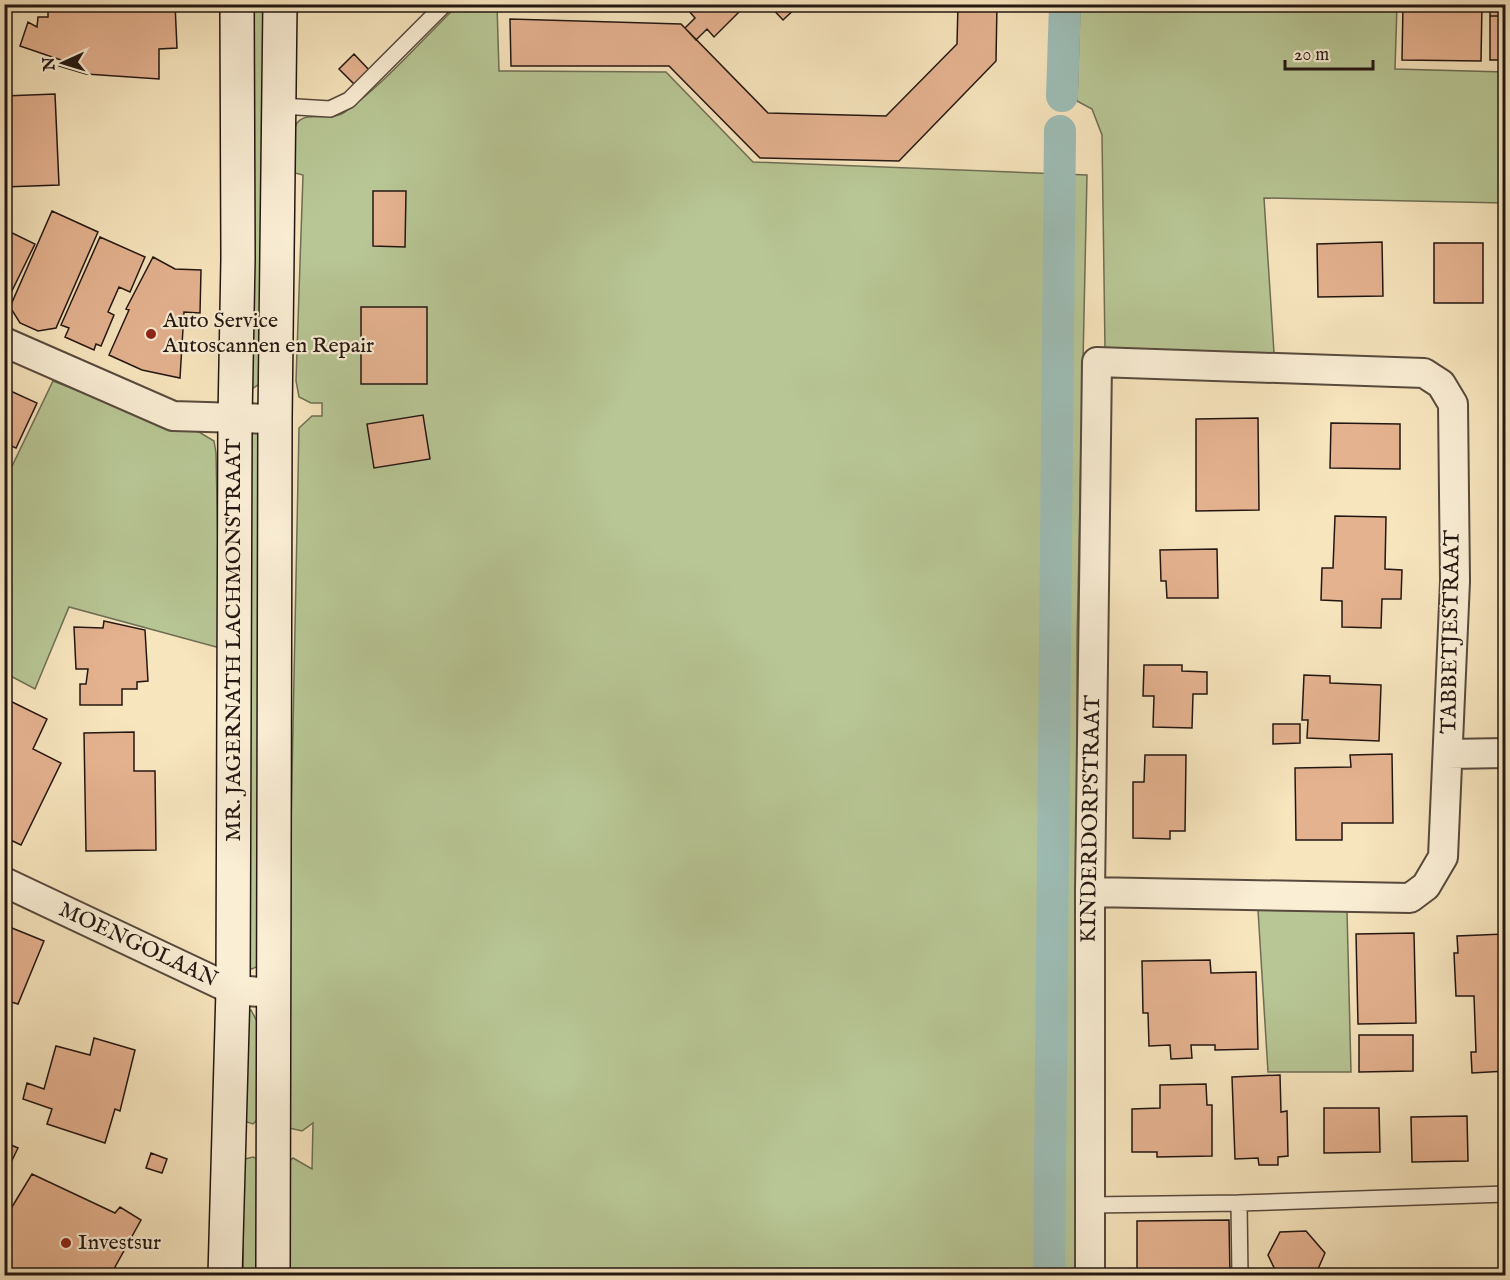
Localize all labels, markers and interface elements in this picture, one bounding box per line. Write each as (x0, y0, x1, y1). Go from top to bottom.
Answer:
north arrow (33, 33, 93, 93)
scale bar (1285, 33, 1374, 71)
text: 20 m (1294, 44, 1329, 67)
text: N (40, 56, 61, 73)
place label: Auto Service Autoscannen en Repair (162, 307, 374, 360)
marker: Auto Service Autoscannen en Repair (144, 327, 158, 341)
street label: MR. JAGERNATH LACHMONSTRAAT (220, 438, 248, 842)
street label: TABBETJESTRAAT (1435, 530, 1467, 734)
street label: KINDERDORPSTRAAT (1075, 695, 1107, 943)
street label: MOENGOLAAN (54, 896, 222, 994)
place label: Investsur (78, 1229, 161, 1257)
marker: Investsur (59, 1236, 73, 1250)

